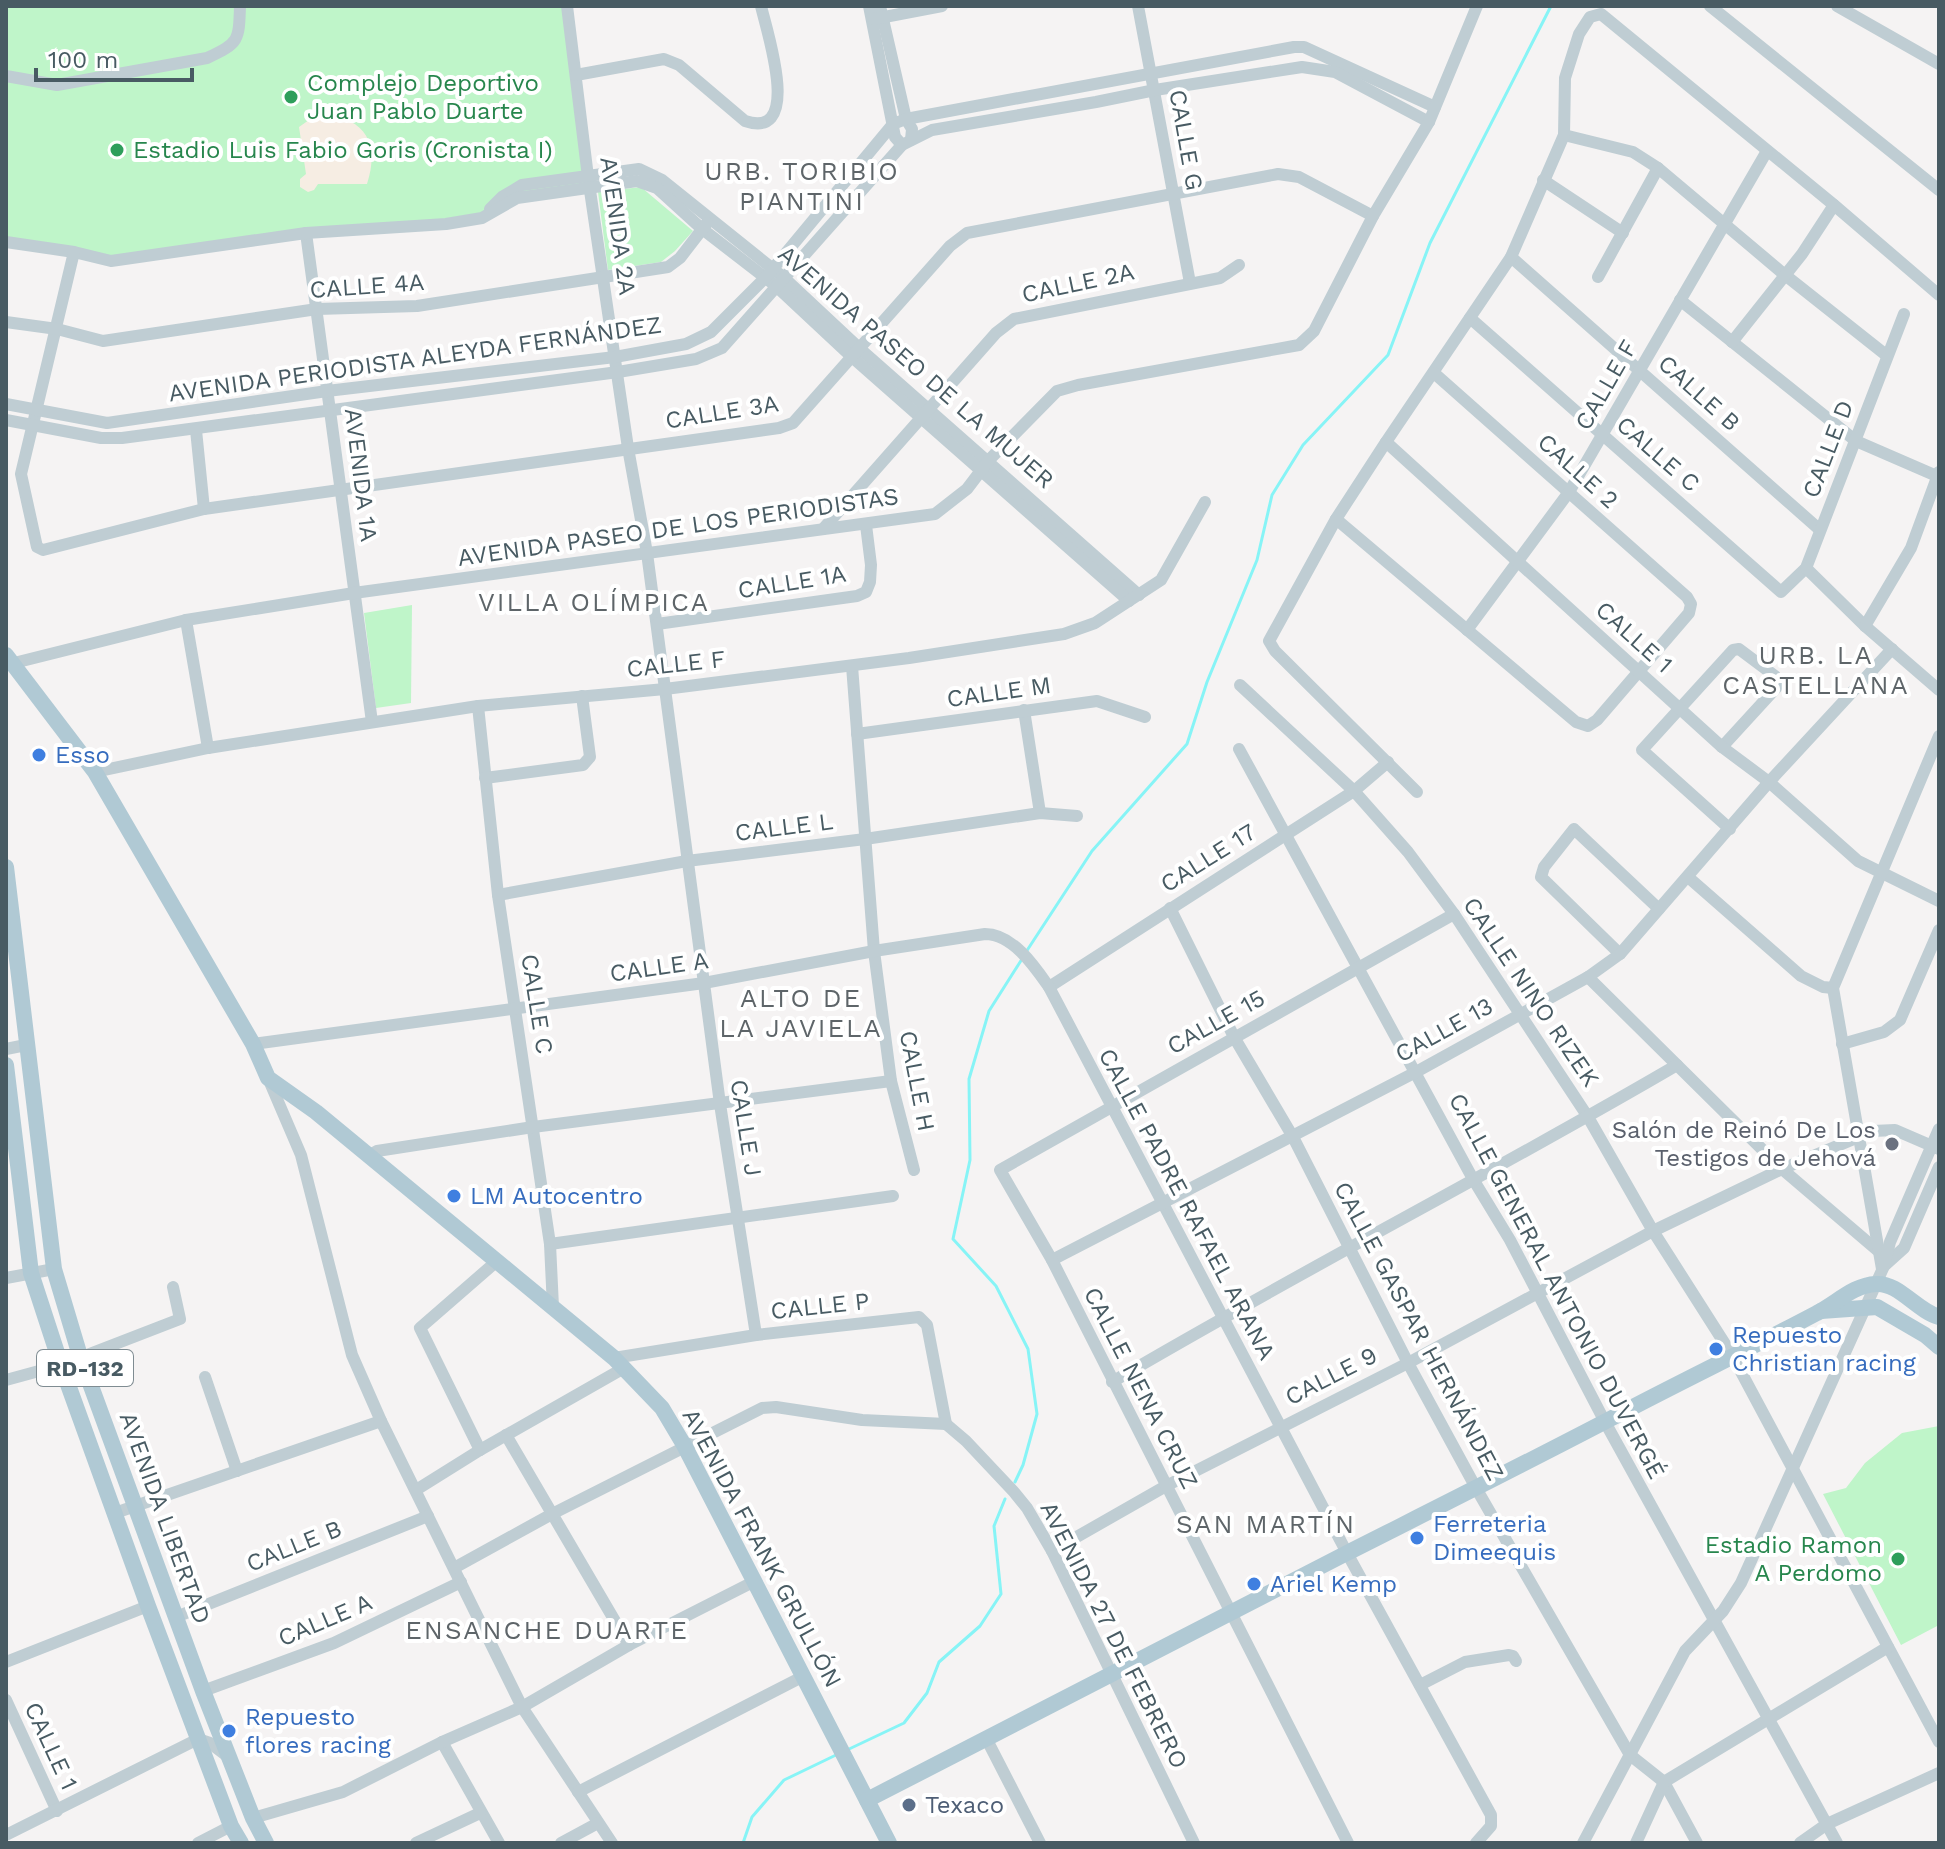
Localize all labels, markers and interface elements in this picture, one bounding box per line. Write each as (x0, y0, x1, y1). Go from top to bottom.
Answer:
scale bar (36, 32, 192, 82)
text: 100 m (48, 46, 118, 74)
place label: Complejo Deportivo Juan Pablo Duarte (307, 69, 539, 125)
street label: CALLE G (1163, 87, 1209, 193)
marker: Complejo Deportivo Juan Pablo Duarte (282, 88, 300, 106)
place label: Estadio Luis Fabio Goris (Cronista I) (133, 136, 553, 164)
marker: Estadio Luis Fabio Goris (Cronista I) (108, 141, 126, 159)
street label: AVENIDA 2A (594, 155, 642, 297)
district label: URB. TORIBIO PIANTINI (704, 156, 900, 216)
street label: AVENIDA PASEO DE LA MUJER (772, 240, 1060, 494)
street label: CALLE 2A (1019, 257, 1137, 309)
street label: CALLE 4A (309, 268, 425, 304)
street label: AVENIDA PERIODISTA ALEYDA FERNÁNDEZ (167, 311, 663, 407)
street label: CALLE F (1569, 335, 1643, 435)
street label: CALLE B (1652, 349, 1746, 437)
street label: CALLE 3A (663, 389, 781, 435)
street label: CALLE D (1797, 396, 1859, 502)
street label: AVENIDA 1A (339, 407, 383, 544)
street label: CALLE C (1611, 410, 1705, 498)
street label: CALLE 2 (1532, 428, 1624, 514)
street label: AVENIDA PASEO DE LOS PERIODISTAS (456, 482, 900, 572)
street label: CALLE 1A (736, 560, 848, 604)
district label: VILLA OLÍMPICA (478, 587, 710, 617)
street label: CALLE 1 (1590, 595, 1678, 679)
district label: URB. LA CASTELLANA (1722, 640, 1910, 700)
street label: CALLE F (625, 645, 727, 683)
street label: CALLE M (945, 671, 1053, 713)
place label: Esso (55, 741, 110, 769)
marker: Esso (30, 746, 48, 764)
street label: CALLE L (733, 807, 835, 847)
street label: CALLE 17 (1155, 818, 1261, 898)
street label: CALLE NINO RIZEK (1457, 892, 1605, 1092)
street label: CALLE A (608, 946, 710, 988)
street label: CALLE C (515, 952, 559, 1056)
district label: ALTO DE LA JAVIELA (719, 983, 883, 1043)
street label: CALLE 15 (1162, 984, 1270, 1060)
street label: CALLE 13 (1390, 992, 1498, 1068)
street label: CALLE H (894, 1028, 940, 1134)
street label: CALLE PADRE RAFAEL ARANA (1093, 1044, 1281, 1365)
street label: CALLE J (725, 1078, 767, 1178)
street label: CALLE GENERAL ANTONIO DUVERGÉ (1443, 1088, 1671, 1484)
place label: Salón de Reinó De Los Testigos de Jehová (1612, 1116, 1876, 1172)
marker: Salón de Reinó De Los Testigos de Jehová (1883, 1135, 1901, 1153)
street label: CALLE GASPAR HERNÁNDEZ (1328, 1177, 1510, 1485)
place label: LM Autocentro (470, 1182, 643, 1210)
marker: LM Autocentro (445, 1187, 463, 1205)
street label: CALLE NENA CRUZ (1078, 1282, 1204, 1494)
street label: CALLE P (769, 1287, 871, 1325)
place label: Repuesto Christian racing (1732, 1321, 1916, 1377)
marker: Repuesto Christian racing (1707, 1340, 1725, 1358)
street label: CALLE 9 (1280, 1341, 1382, 1411)
road number: RD-132 (37, 1350, 133, 1386)
street label: AVENIDA FRANK GRULLÓN (677, 1404, 847, 1692)
street label: AVENIDA LIBERTAD (114, 1408, 216, 1628)
street label: AVENIDA 27 DE FEBRERO (1034, 1497, 1194, 1773)
district label: SAN MARTÍN (1176, 1509, 1356, 1539)
place label: Ferreteria Dimeequis (1433, 1510, 1556, 1566)
street label: CALLE B (242, 1514, 346, 1578)
marker: Ferreteria Dimeequis (1408, 1529, 1426, 1547)
place label: Estadio Ramon A Perdomo (1705, 1531, 1882, 1587)
marker: Estadio Ramon A Perdomo (1889, 1550, 1907, 1568)
place label: Ariel Kemp (1270, 1570, 1397, 1598)
marker: Ariel Kemp (1245, 1575, 1263, 1593)
street label: CALLE A (274, 1588, 376, 1652)
district label: ENSANCHE DUARTE (405, 1615, 689, 1645)
street label: CALLE 1 (19, 1698, 83, 1794)
place label: Repuesto flores racing (245, 1703, 391, 1759)
marker: Repuesto flores racing (220, 1722, 238, 1740)
place label: Texaco (925, 1791, 1004, 1819)
marker: Texaco (900, 1796, 918, 1814)

